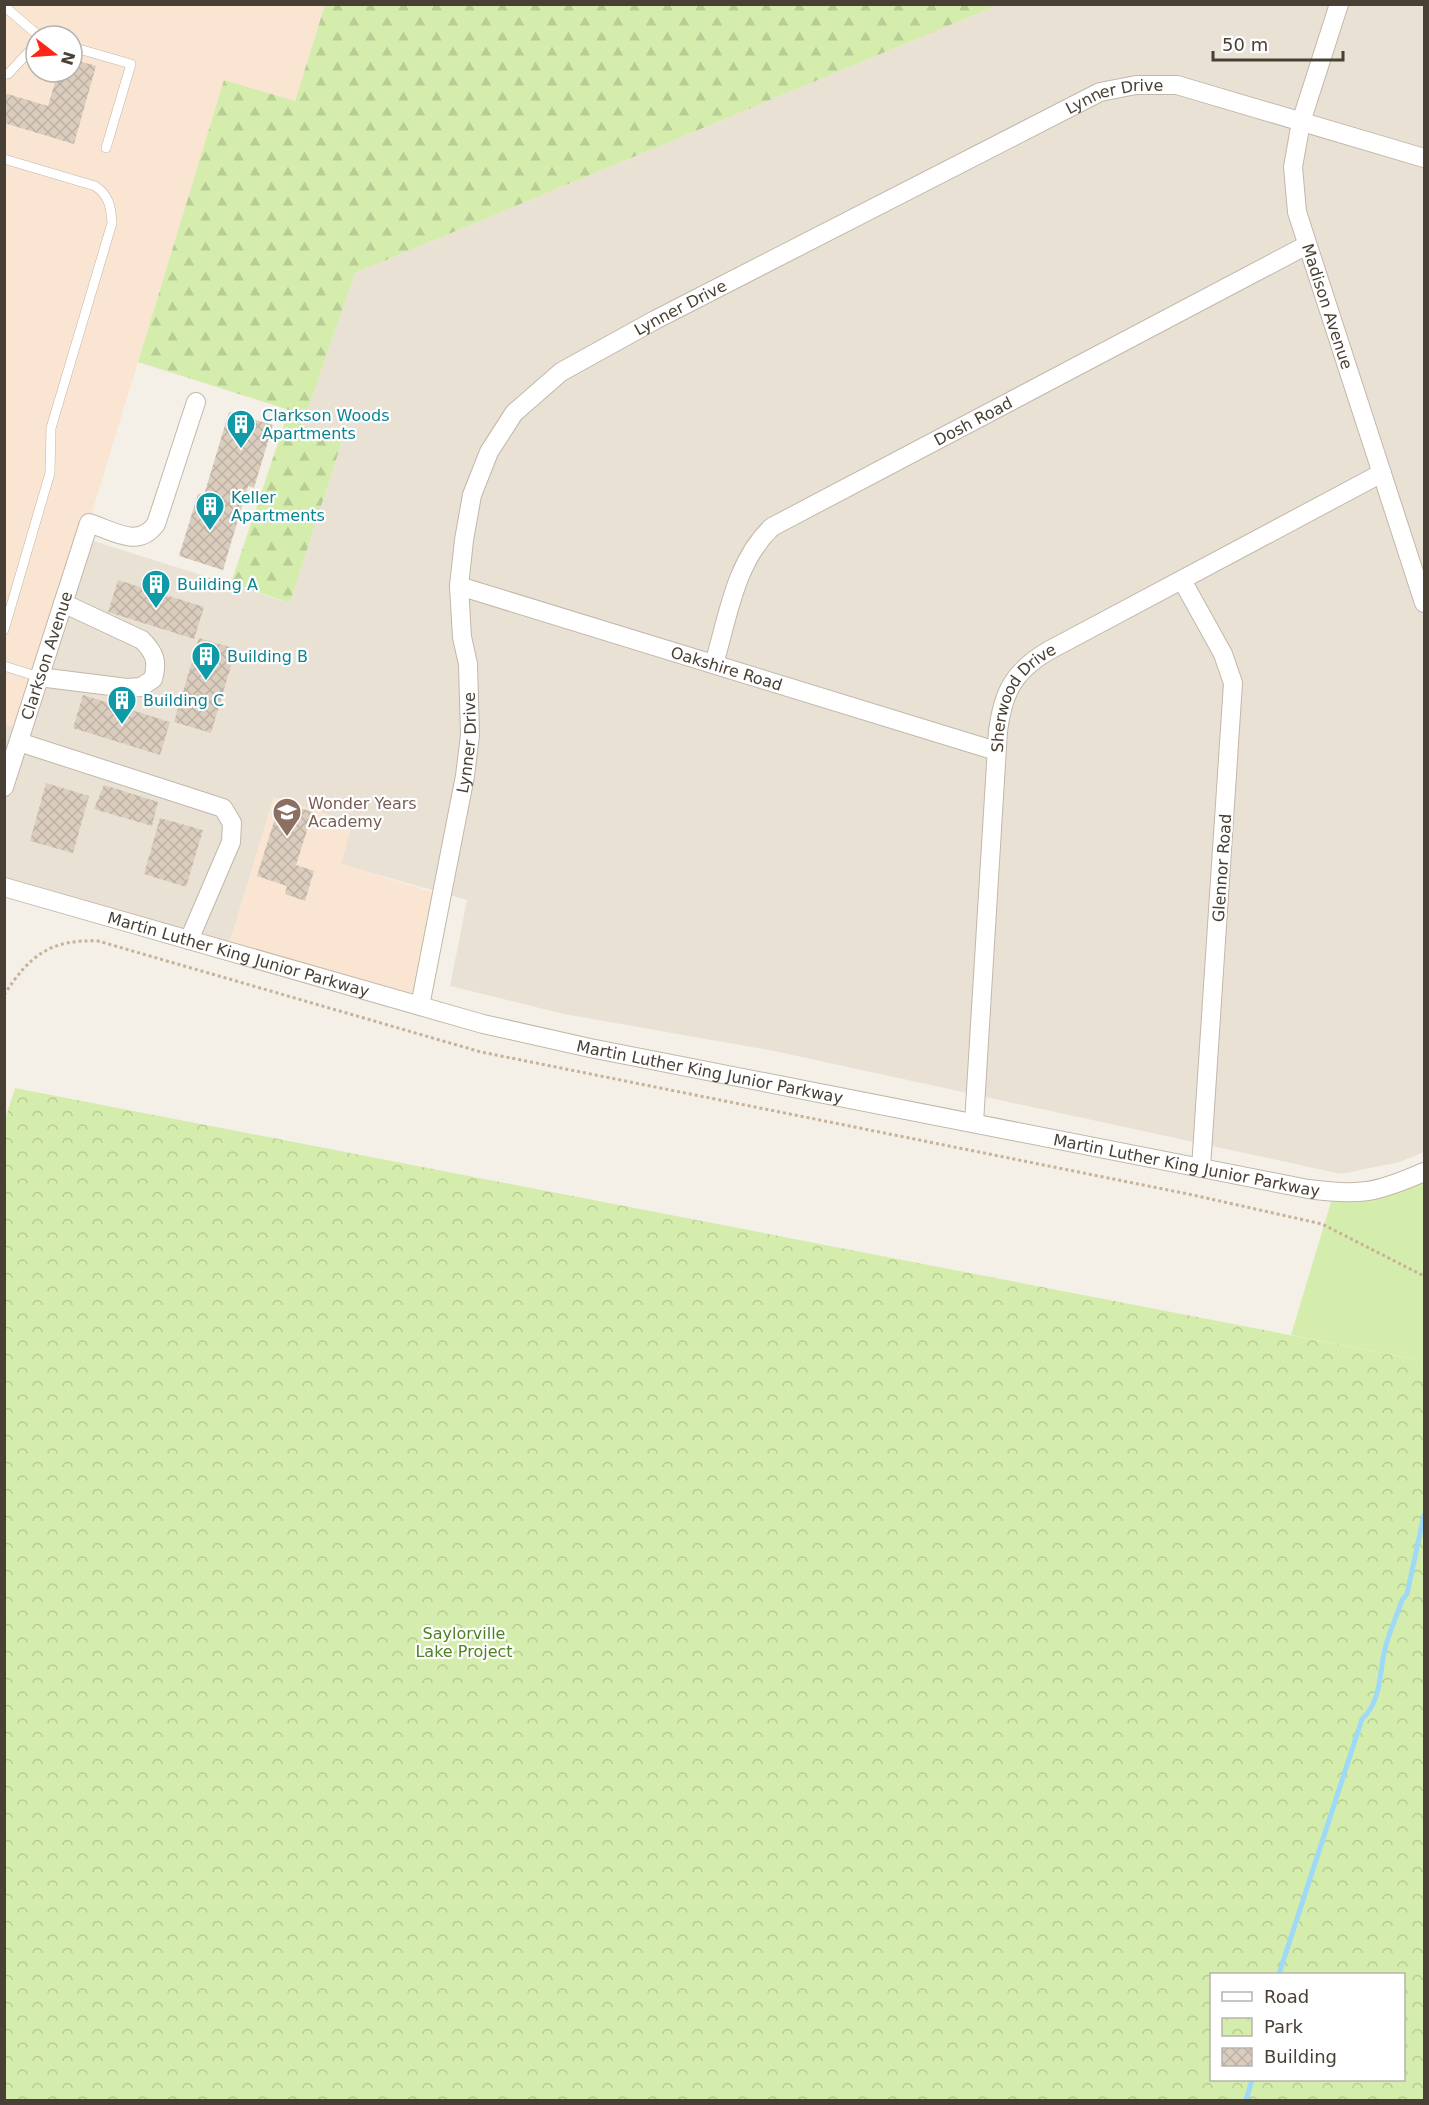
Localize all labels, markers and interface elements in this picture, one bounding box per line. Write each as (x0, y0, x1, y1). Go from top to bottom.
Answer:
north arrow (24, 24, 84, 84)
scale bar (1213, 24, 1344, 62)
text: 50 m (1222, 34, 1268, 55)
text: N (57, 49, 79, 67)
street label: Lynner Drive (1062, 76, 1163, 118)
street label: Madison Avenue (1298, 241, 1357, 372)
street label: Lynner Drive (631, 276, 730, 339)
street label: Dosh Road (931, 393, 1015, 449)
place label: Clarkson Woods Apartments (262, 406, 390, 443)
building icon: Clarkson Woods Apartments (225, 408, 257, 450)
place label: Keller Apartments (231, 488, 325, 525)
building icon: Keller Apartments (194, 490, 226, 532)
building icon: Building A (140, 568, 172, 610)
place label: Building A (177, 575, 258, 594)
street label: Clarkson Avenue (17, 589, 76, 722)
street label: Sherwood Drive (987, 639, 1059, 753)
building icon: Building B (190, 640, 222, 682)
street label: Oakshire Road (668, 642, 785, 694)
place label: Building B (227, 647, 308, 666)
building icon: Building C (106, 684, 138, 726)
place label: Building C (143, 691, 224, 710)
street label: Lynner Drive (452, 692, 479, 795)
place label: Wonder Years Academy (308, 794, 417, 831)
school or university icon: Wonder Years Academy (271, 796, 303, 838)
street label: Glennor Road (1209, 813, 1235, 923)
street label: Martin Luther King Junior Parkway (106, 908, 372, 1001)
street label: Martin Luther King Junior Parkway (575, 1036, 845, 1107)
street label: Martin Luther King Junior Parkway (1052, 1130, 1321, 1200)
park label: Saylorville Lake Project (415, 1624, 513, 1661)
legend (1210, 1973, 1405, 2081)
text: Road (1264, 1986, 1309, 2007)
text: Park (1264, 2016, 1303, 2037)
text: Building (1264, 2046, 1337, 2067)

